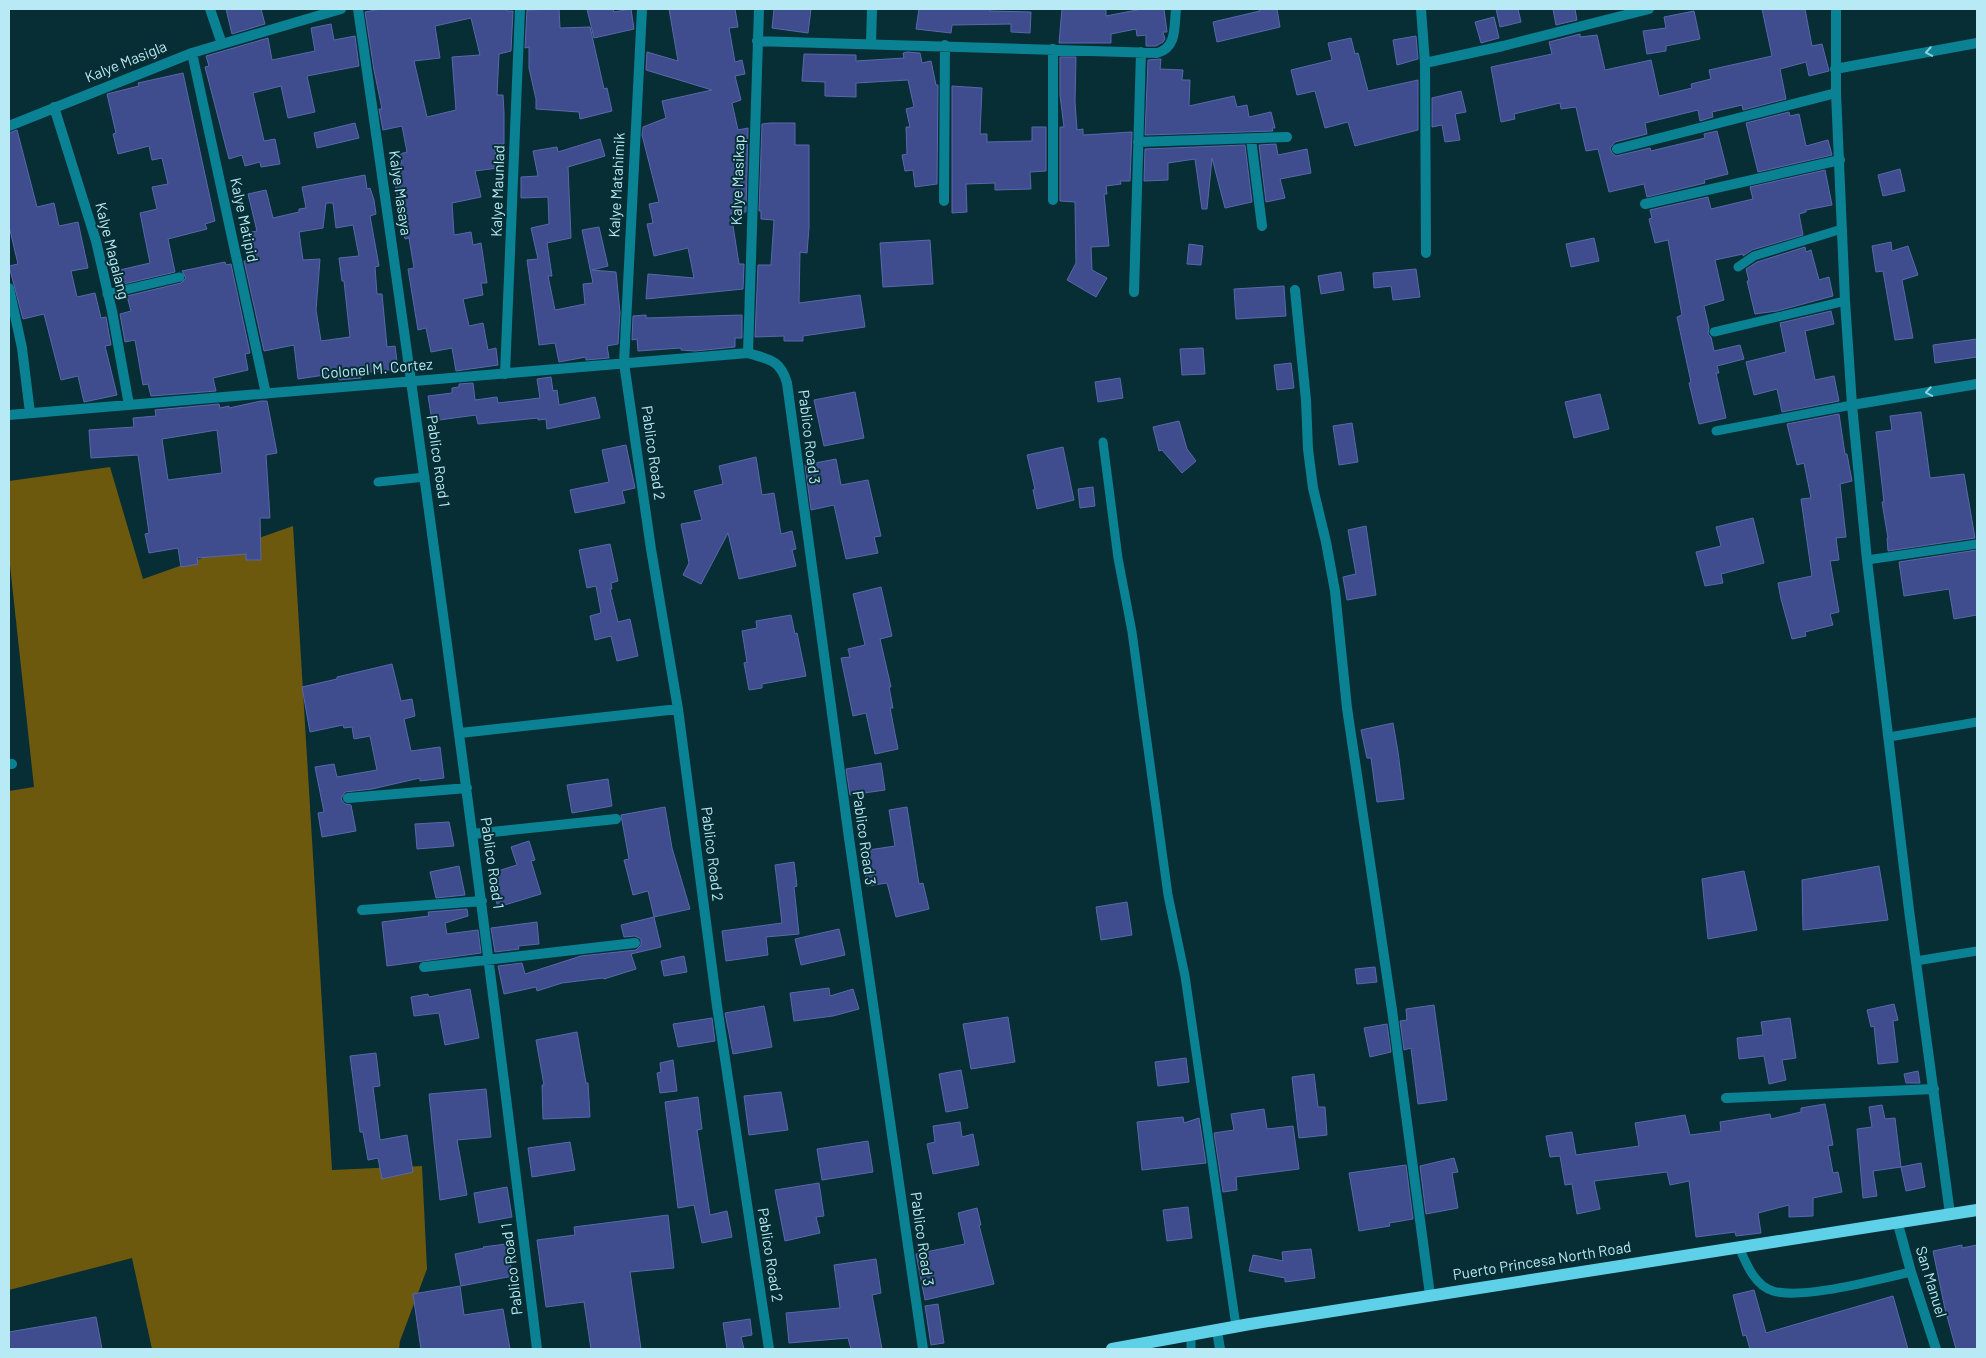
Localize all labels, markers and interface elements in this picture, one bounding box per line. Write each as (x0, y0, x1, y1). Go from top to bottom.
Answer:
street label: Kalye Masigla (82, 37, 169, 86)
one-way arrow (1925, 46, 1934, 56)
street label: Kalye Matahimik (604, 132, 628, 238)
street label: Kalye Masikap (726, 134, 748, 226)
street label: Kalye Maunlad (486, 145, 508, 237)
street label: Kalye Masaya (386, 149, 416, 236)
street label: Kalye Matipid (227, 176, 263, 264)
street label: Kalye Magalang (92, 200, 134, 301)
street label: Colonel M. Cortez (320, 354, 434, 382)
one-way arrow (1925, 387, 1934, 397)
street label: Pablico Road 3 (795, 389, 825, 485)
street label: Pablico Road 2 (638, 405, 670, 501)
street label: Pablico Road 1 (424, 414, 454, 508)
street label: Pablico Road 3 (849, 790, 880, 886)
street label: Pablico Road 2 (698, 806, 728, 902)
street label: Pablico Road 1 (478, 816, 508, 910)
street label: Pablico Road 3 (907, 1191, 938, 1287)
street label: Pablico Road 2 (755, 1206, 787, 1303)
street label: Pablico Road 1 (496, 1222, 526, 1316)
street label: Puerto Princesa North Road (1451, 1237, 1632, 1283)
street label: San Manuel (1913, 1244, 1951, 1319)

